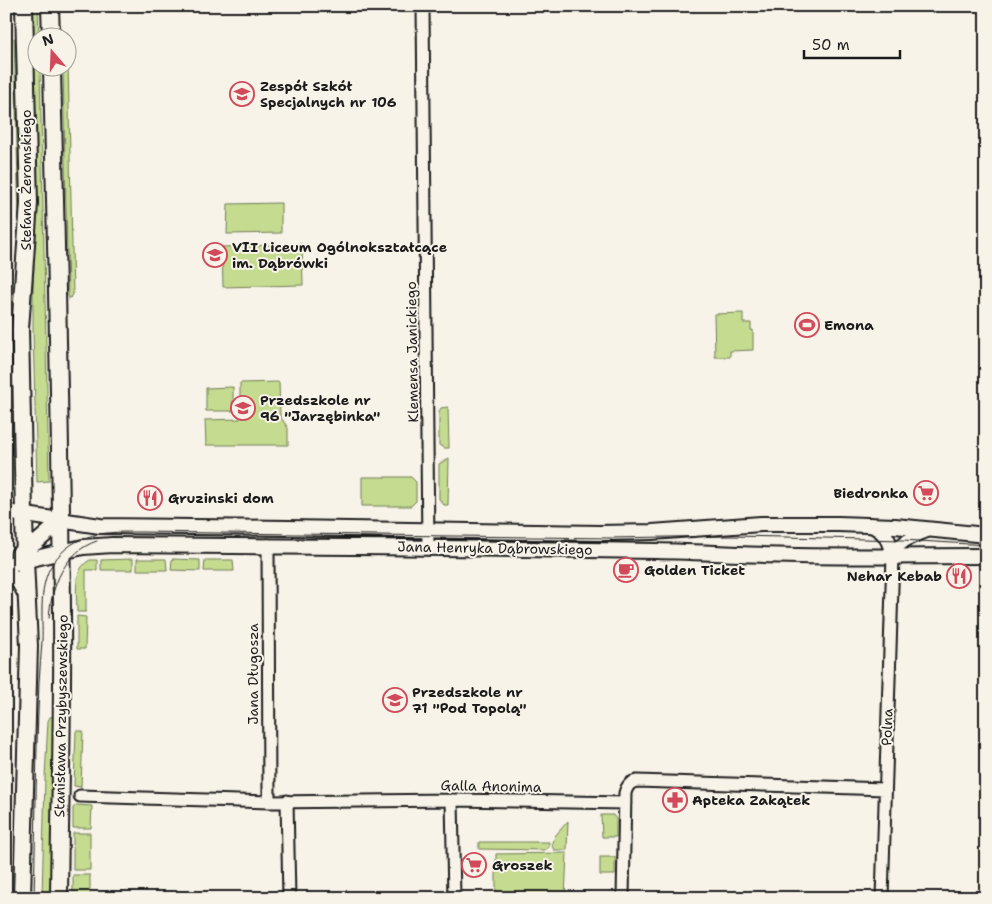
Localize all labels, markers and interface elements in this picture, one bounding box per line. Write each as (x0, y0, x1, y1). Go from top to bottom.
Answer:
north arrow (28, 28, 78, 78)
scale bar (804, 28, 901, 60)
text: N (40, 29, 56, 50)
text: 50 m (812, 35, 850, 55)
place label: Zespół Szkół Specjalnych nr 106 (260, 77, 397, 111)
school or university icon: Zespół Szkół Specjalnych nr 106 (229, 81, 255, 107)
street label: Stefana Żeromskiego (17, 109, 35, 251)
place label: VII Liceum Ogólnokształcące im. Dąbrówki (232, 238, 447, 272)
school or university icon: VII Liceum Ogólnokształcące im. Dąbrówki (202, 242, 228, 268)
street label: Klemensa Janickiego (402, 281, 422, 423)
sports icon: Emona (794, 312, 820, 338)
place label: Emona (824, 316, 874, 334)
place label: Przedszkole nr 96 "Jarzębinka" (260, 391, 380, 425)
school or university icon: Przedszkole nr 96 "Jarzębinka" (230, 395, 256, 421)
supermarket icon: Biedronka (913, 480, 939, 506)
place label: Biedronka (833, 484, 908, 502)
restaurant icon: Gruzinski dom (137, 485, 163, 511)
place label: Gruzinski dom (168, 489, 274, 507)
street label: Jana Henryka Dąbrowskiego (397, 537, 593, 559)
cafe icon: Golden Ticket (613, 557, 639, 583)
place label: Golden Ticket (644, 561, 745, 579)
restaurant icon: Nehar Kebab (946, 563, 972, 589)
place label: Nehar Kebab (847, 567, 942, 585)
street label: Stanisława Przybyszewskiego (50, 614, 72, 818)
street label: Jana Długosza (244, 623, 262, 725)
place label: Przedszkole nr 71 "Pod Topolą" (412, 683, 526, 717)
school or university icon: Przedszkole nr 71 "Pod Topolą" (382, 687, 408, 713)
street label: Polna (877, 708, 897, 746)
street label: Galla Anonima (440, 776, 542, 796)
pharmacy icon: Apteka Zakątek (662, 787, 688, 813)
place label: Apteka Zakątek (692, 791, 810, 809)
supermarket icon: Groszek (461, 852, 487, 878)
place label: Groszek (492, 856, 553, 874)

